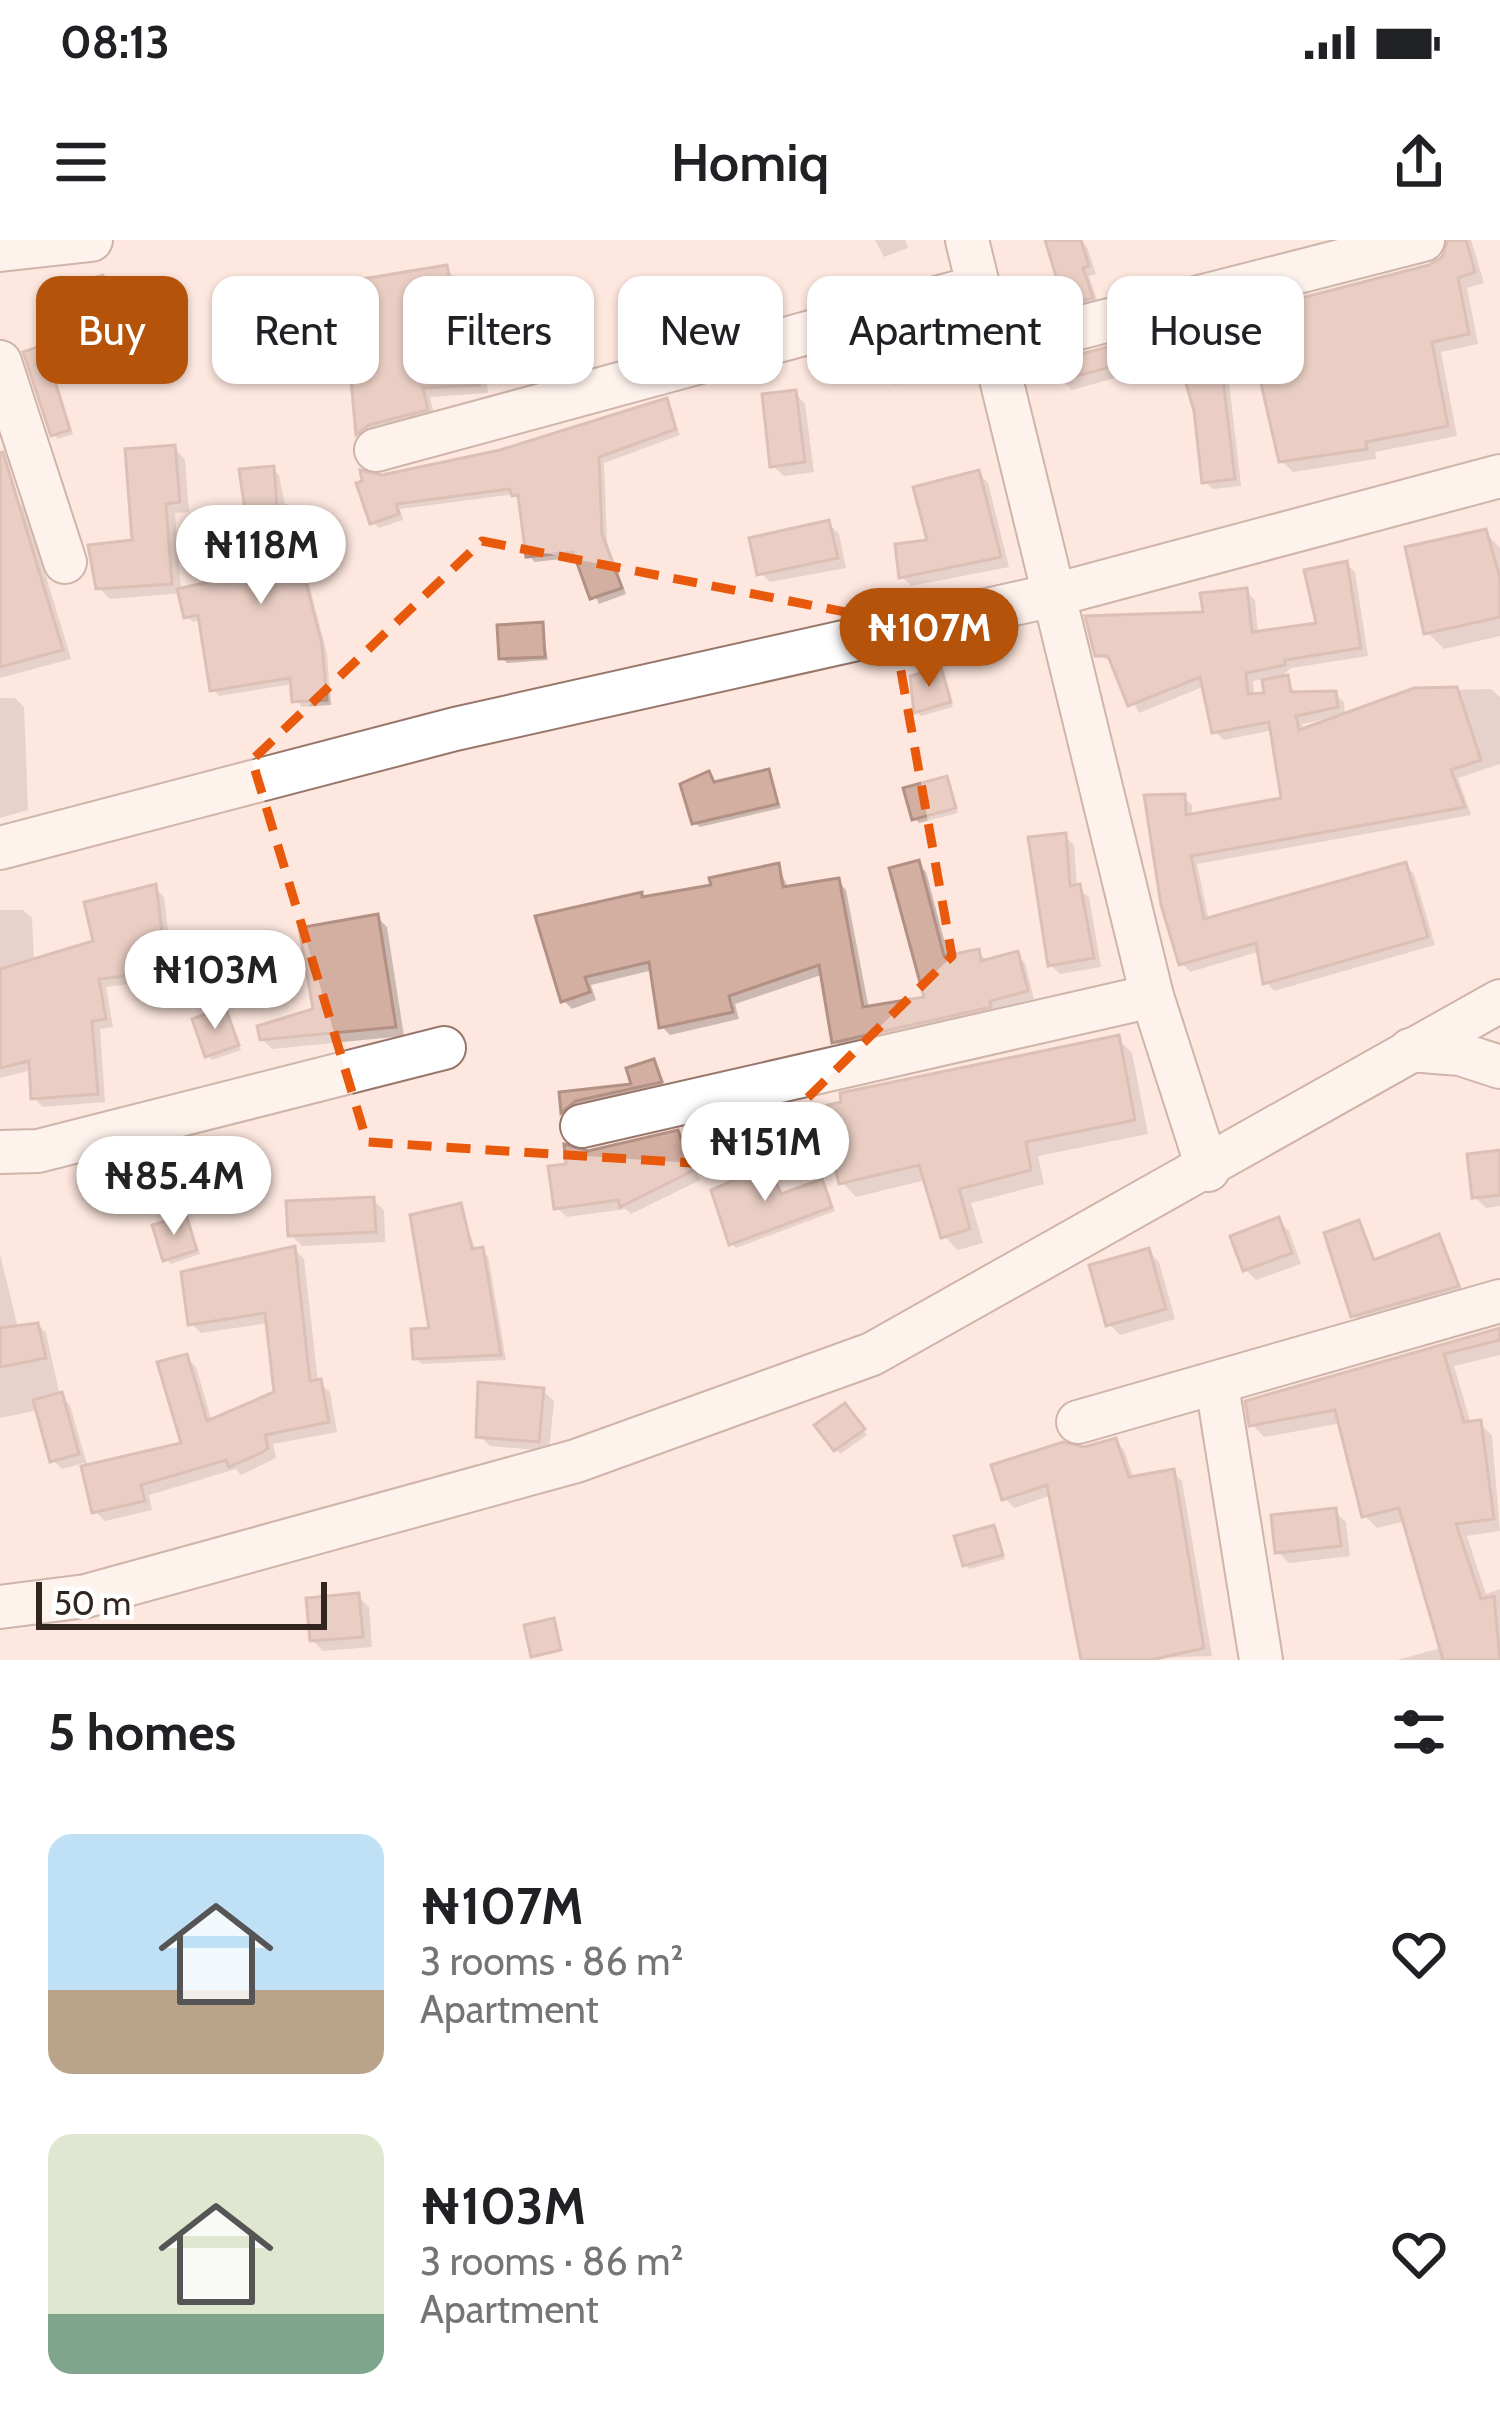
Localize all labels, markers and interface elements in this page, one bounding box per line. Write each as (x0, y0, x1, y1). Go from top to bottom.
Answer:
text: 08:13 (60, 15, 170, 69)
icon: menu (48, 129, 114, 195)
text: Homiq (671, 129, 829, 195)
icon: share (1386, 129, 1452, 195)
chip: Buy (36, 276, 188, 384)
chip: Rent (212, 276, 379, 384)
chip: Filters (403, 276, 594, 384)
chip: New (618, 276, 783, 384)
chip: Apartment (807, 276, 1083, 384)
chip: House (1107, 276, 1304, 384)
pin: ₦118M (177, 505, 345, 607)
text: ₦118M (203, 520, 319, 568)
pin: ₦107M (845, 588, 1013, 690)
text: ₦107M (867, 603, 992, 651)
pin: ₦103M (131, 930, 299, 1032)
text: ₦103M (152, 945, 278, 993)
pin: ₦151M (681, 1102, 849, 1204)
text: ₦151M (708, 1117, 822, 1165)
pin: ₦85.4M (76, 1136, 272, 1238)
text: ₦85.4M (103, 1151, 245, 1199)
scale bar (36, 1576, 327, 1629)
text: 50 m (54, 1583, 131, 1623)
icon: filters (1386, 1699, 1452, 1765)
text: 5 homes (48, 1701, 236, 1763)
text: ₦107M (420, 1875, 583, 1937)
icon: home (144, 1882, 288, 2026)
icon: heart (1386, 1921, 1452, 1987)
text: 3 rooms · 86 m² (420, 1937, 683, 1985)
text: Apartment (420, 1985, 599, 2033)
text: ₦103M (420, 2175, 586, 2237)
icon: home (144, 2182, 288, 2326)
icon: heart (1386, 2221, 1452, 2287)
text: 3 rooms · 86 m² (420, 2237, 683, 2285)
text: Apartment (420, 2285, 599, 2333)

